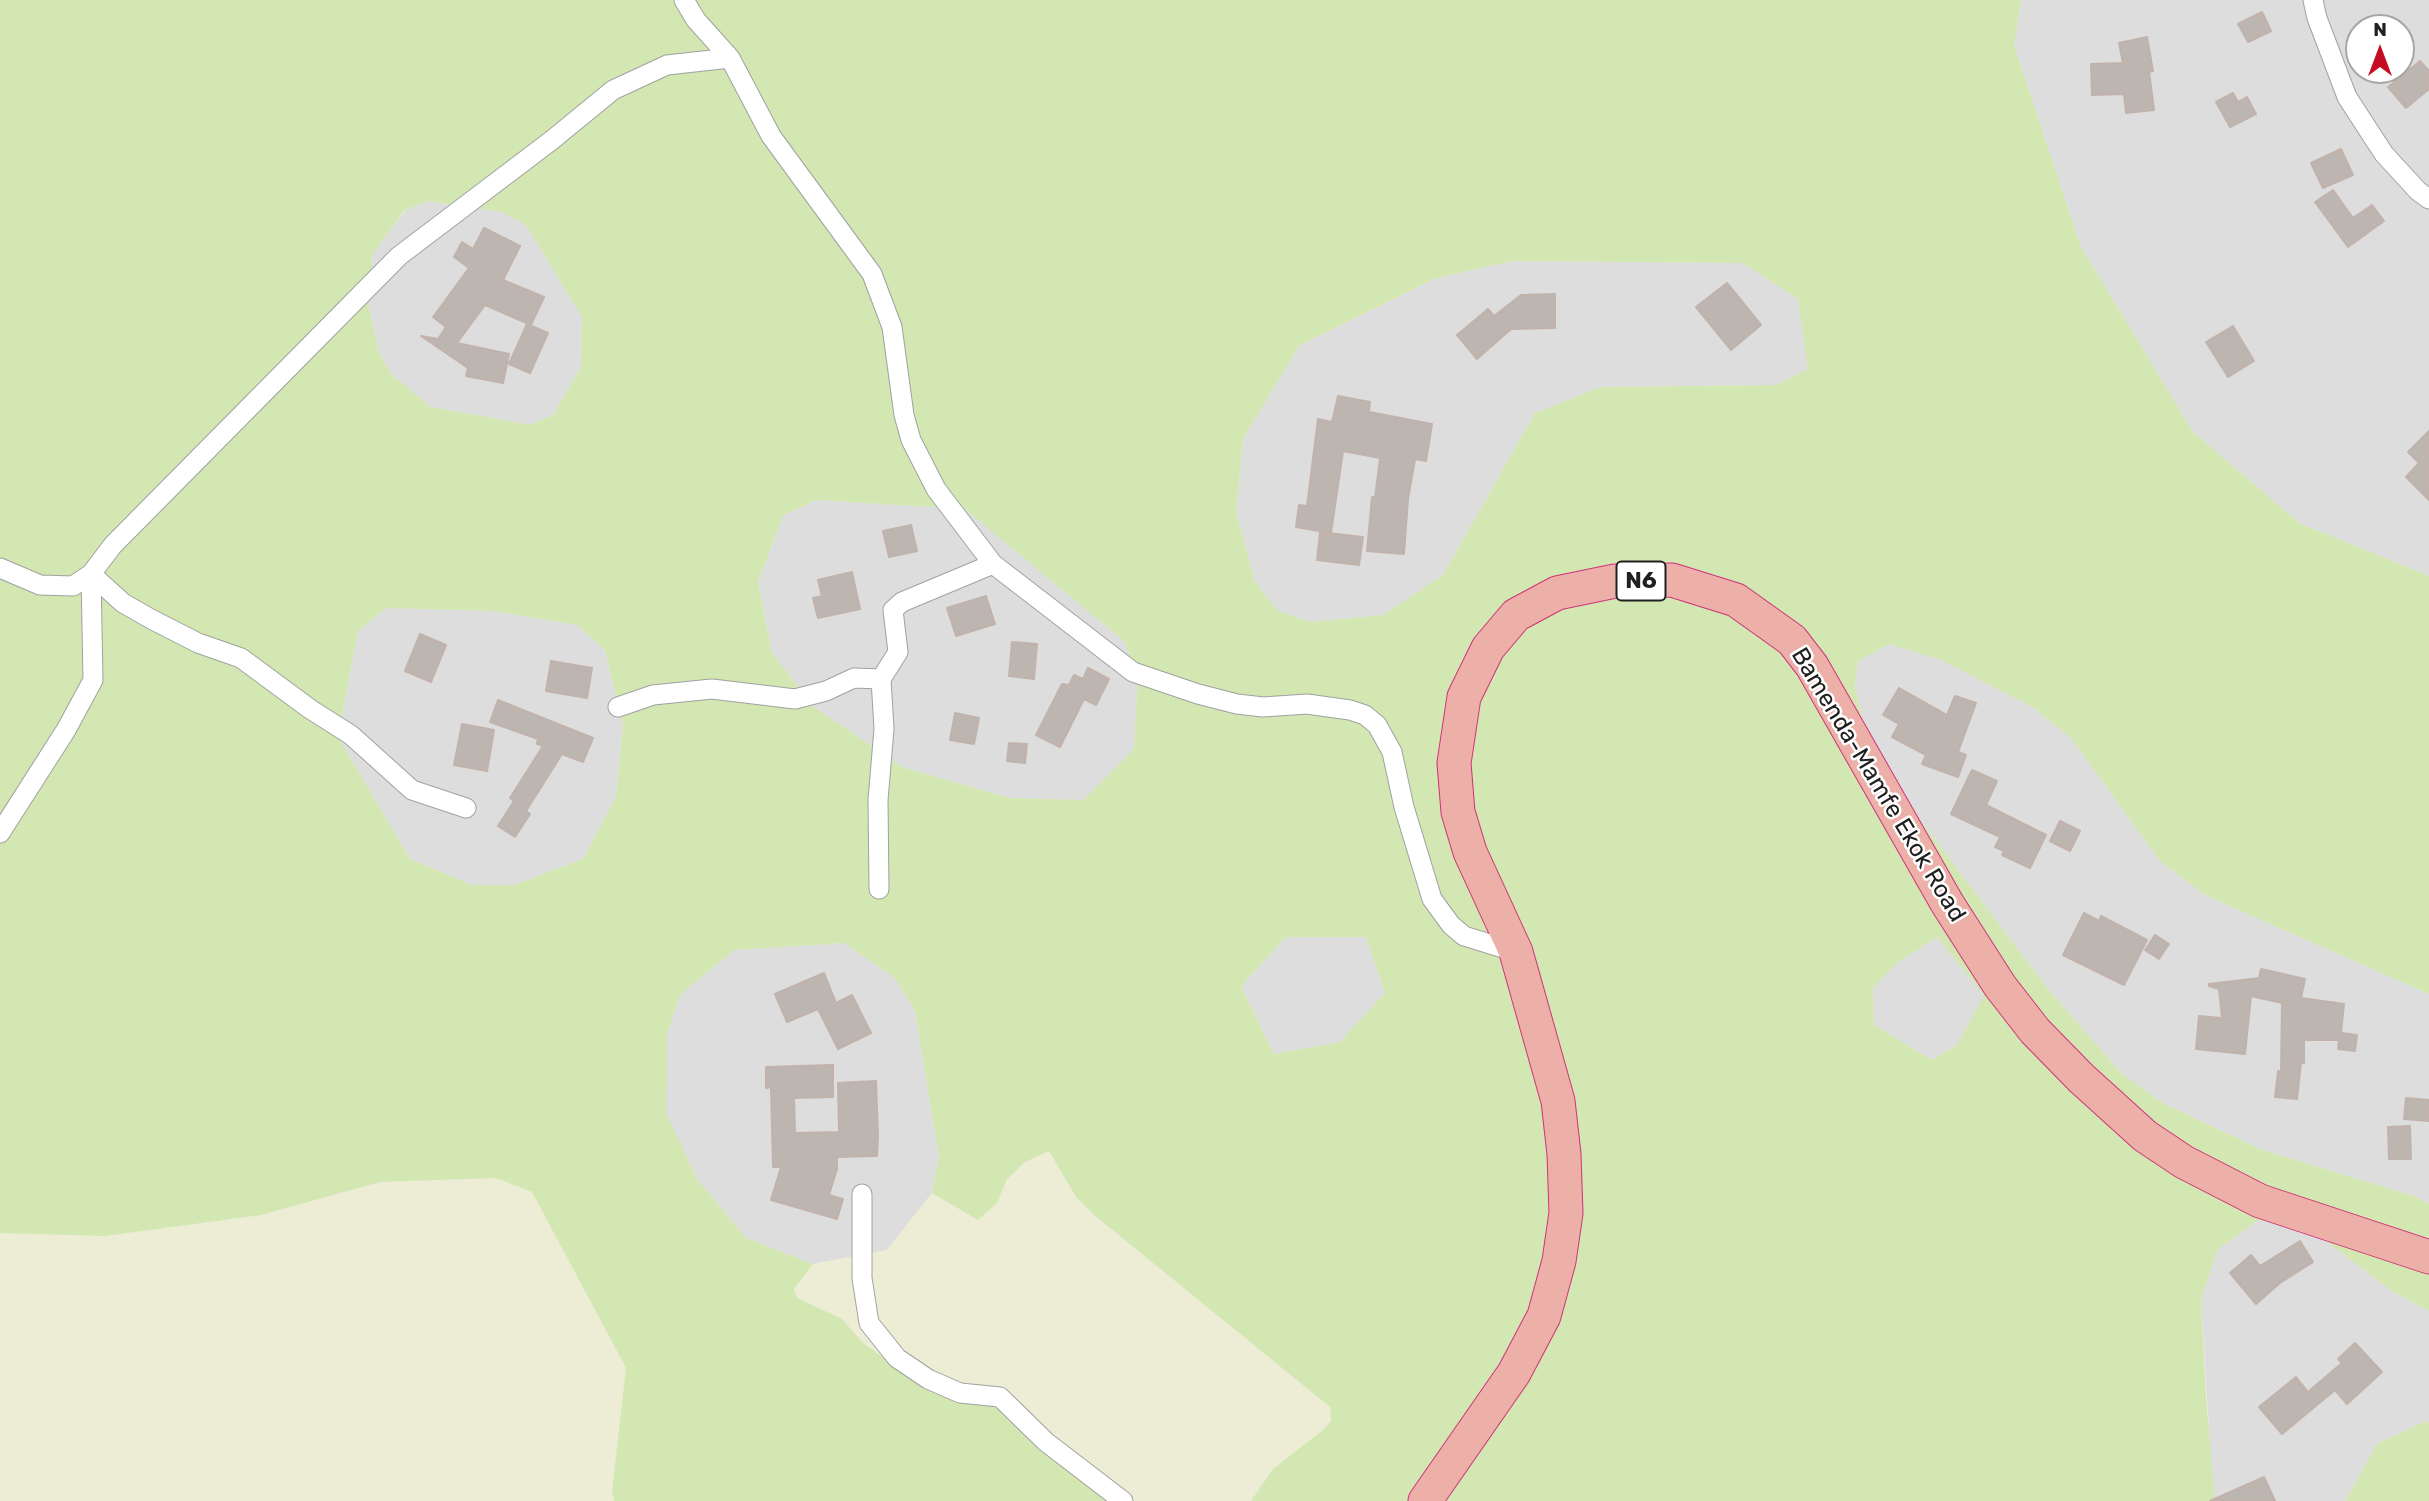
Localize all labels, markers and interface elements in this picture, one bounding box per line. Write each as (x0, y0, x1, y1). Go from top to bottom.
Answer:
north arrow (2345, 14, 2415, 84)
text: N (2373, 18, 2387, 41)
road number: N6 (1616, 562, 1666, 600)
street label: Bamenda-Mamfe Ekok Road (1785, 643, 1971, 927)

